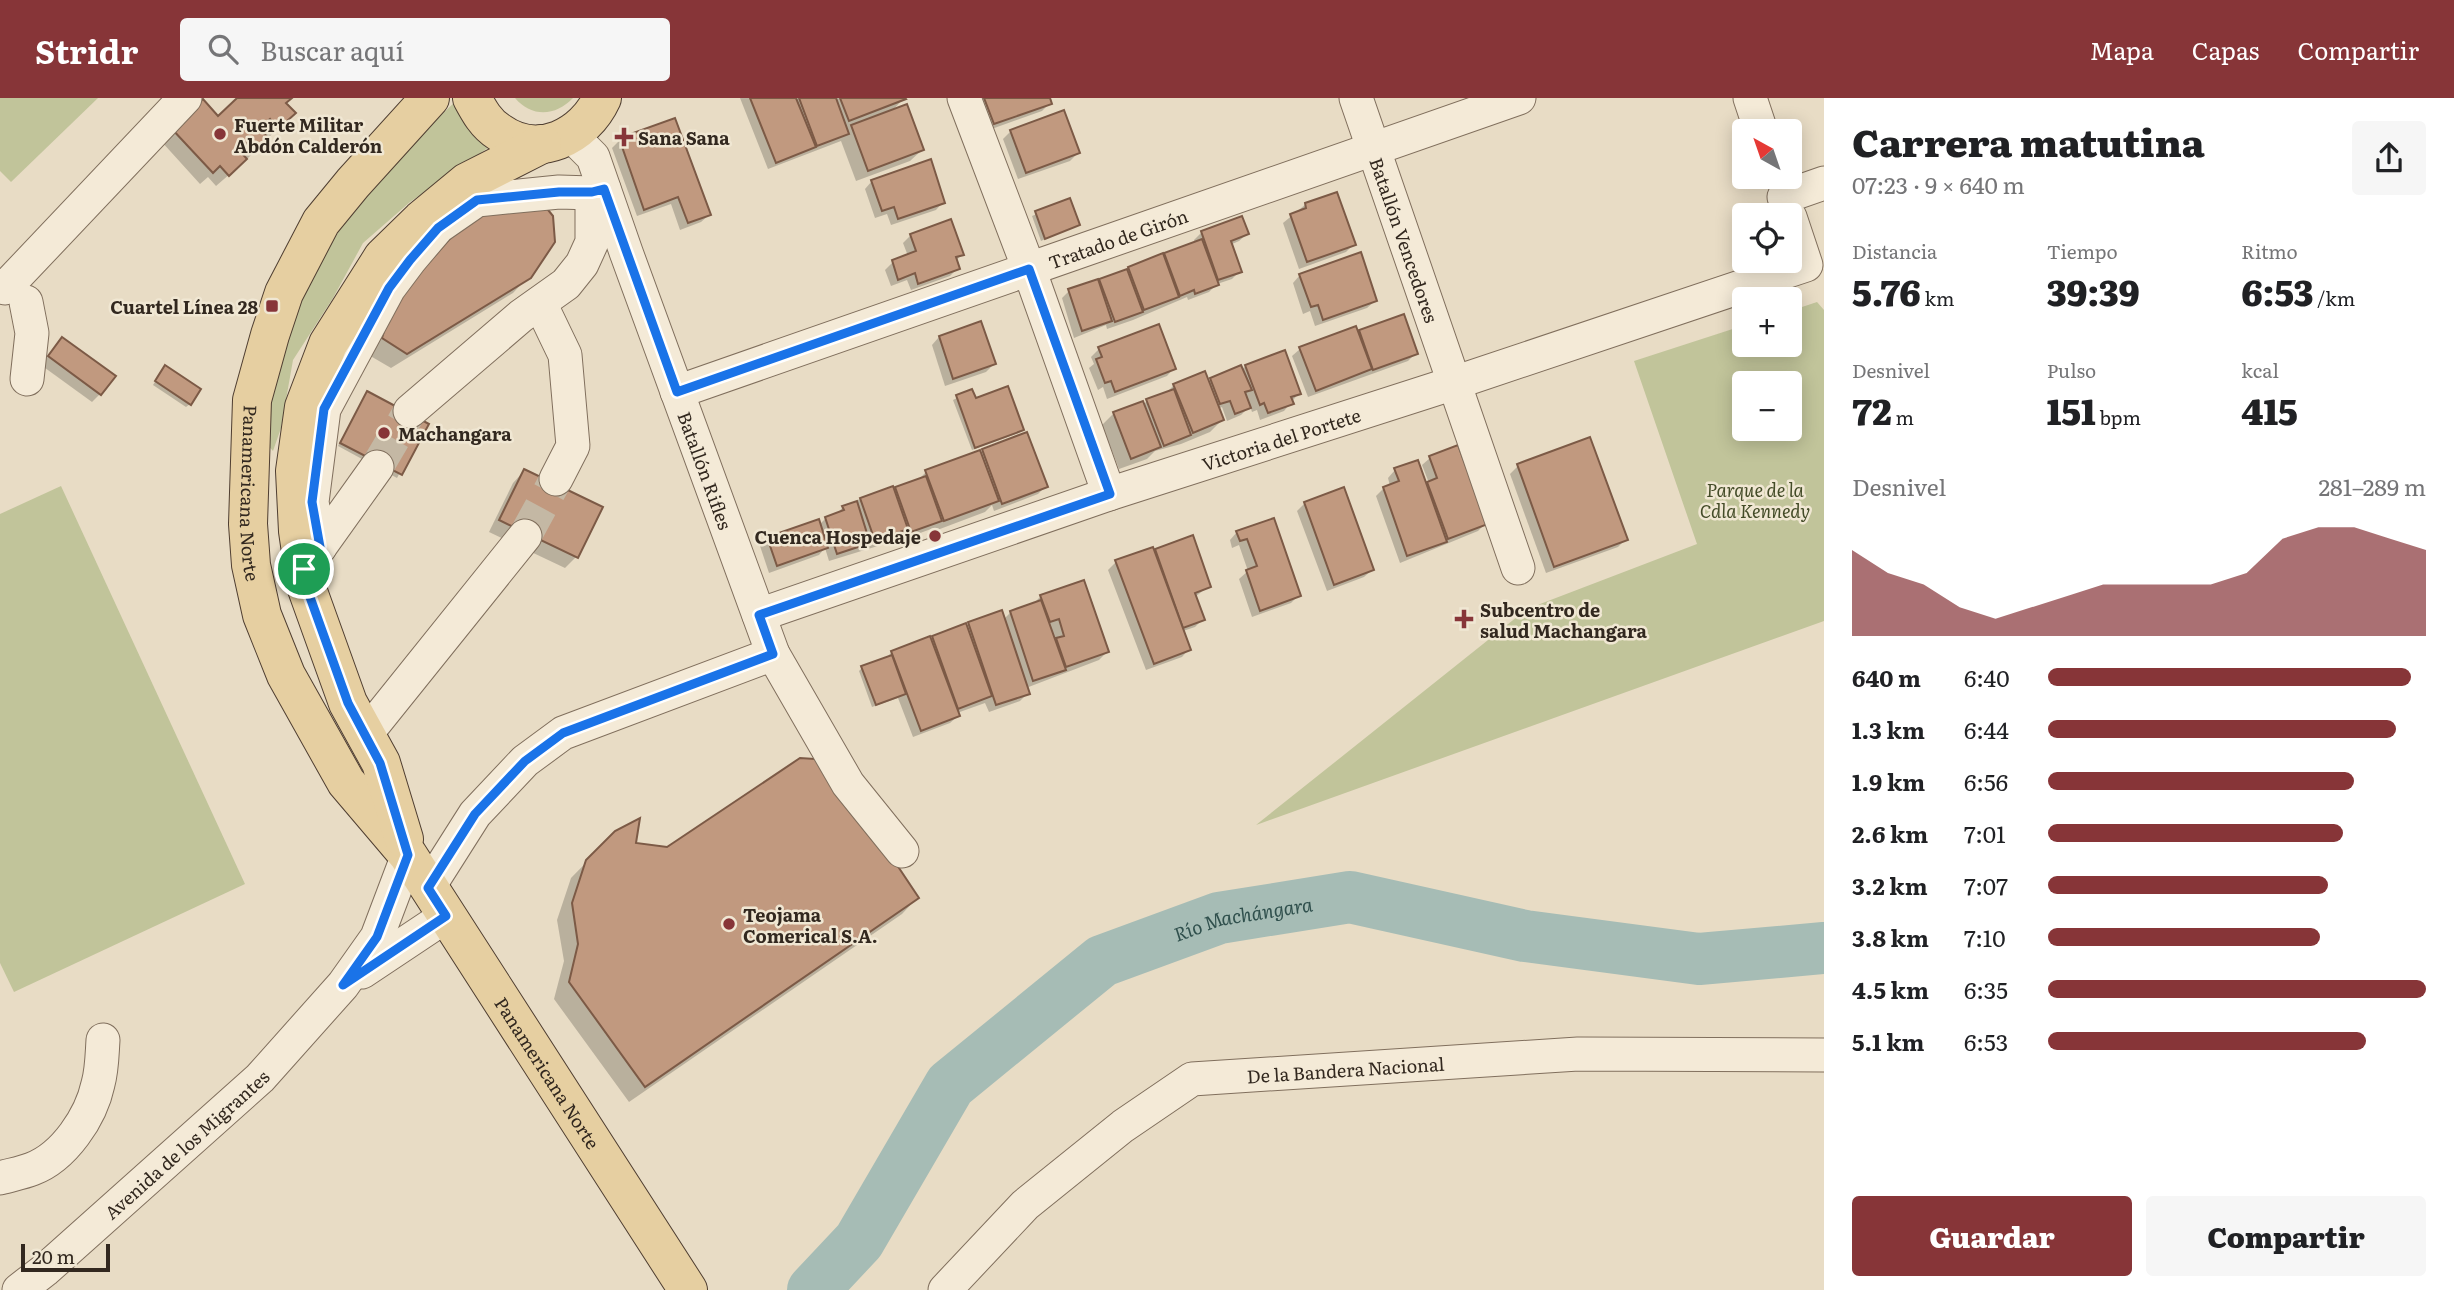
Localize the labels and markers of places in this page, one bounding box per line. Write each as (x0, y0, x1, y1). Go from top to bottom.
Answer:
place label: Fuerte Militar Abdón Calderón (234, 111, 383, 159)
place label: Sana Sana (638, 124, 730, 151)
marker: Fuerte Militar Abdón Calderón (212, 126, 228, 142)
marker: Sana Sana (616, 129, 632, 145)
place label: Cuartel Línea 28 (110, 293, 258, 320)
marker: Cuartel Línea 28 (264, 298, 280, 314)
place label: Machangara (398, 420, 512, 447)
marker: Machangara (376, 425, 392, 441)
place label: Cuenca Hospedaje (755, 523, 921, 550)
marker: Cuenca Hospedaje (927, 528, 943, 544)
pin (274, 539, 334, 599)
place label: Subcentro de salud Machangara (1480, 596, 1648, 644)
marker: Subcentro de salud Machangara (1454, 609, 1474, 629)
place label: Teojama Comerical S.A. (743, 901, 878, 949)
marker: Teojama Comerical S.A. (721, 916, 737, 932)

